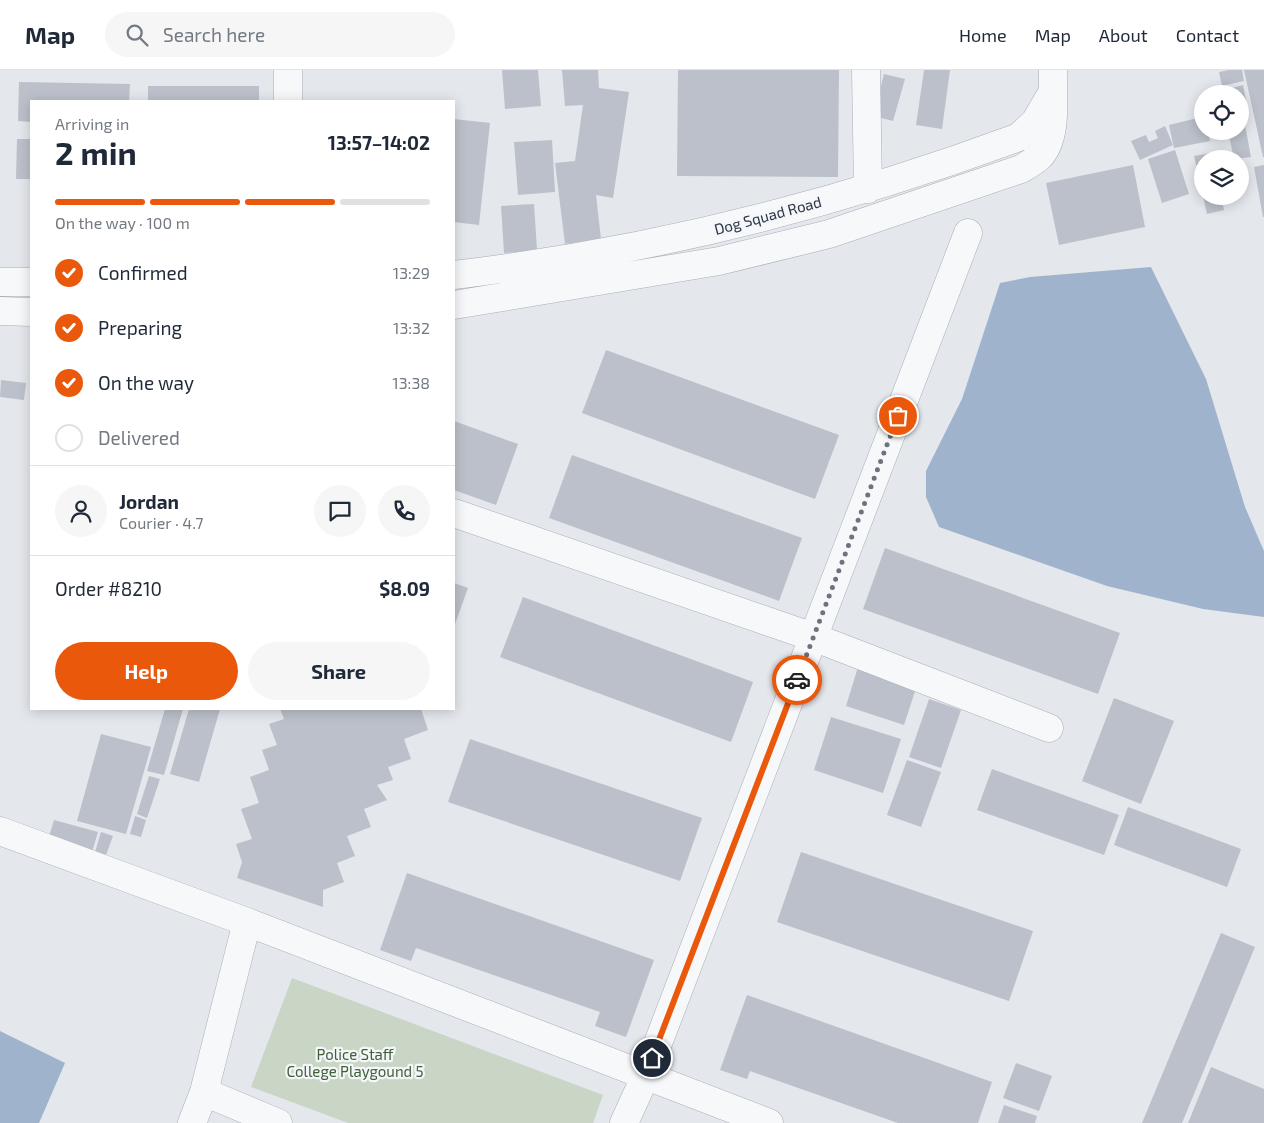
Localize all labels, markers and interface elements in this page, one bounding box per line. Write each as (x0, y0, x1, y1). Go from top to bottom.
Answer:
search box (105, 12, 455, 57)
text: Map (25, 20, 75, 49)
icon: search (123, 21, 151, 49)
text: Search here (163, 23, 265, 46)
text: Home (959, 24, 1007, 46)
text: Map (1035, 24, 1071, 46)
text: About (1099, 24, 1148, 46)
text: Contact (1176, 24, 1239, 46)
map controls (1194, 85, 1249, 205)
button: locate (1194, 85, 1249, 140)
text: Arriving in (55, 114, 129, 133)
text: 13:57–14:02 (328, 131, 430, 154)
text: 2 min (55, 133, 137, 171)
button: layers (1194, 150, 1249, 205)
street label: Dog Squad Road (712, 192, 823, 238)
text: On the way · 100 m (55, 213, 190, 232)
icon: check (55, 259, 83, 287)
text: Confirmed (98, 261, 188, 284)
text: 13:29 (393, 263, 430, 282)
icon: check (55, 314, 83, 342)
text: Preparing (98, 316, 182, 339)
text: 13:32 (393, 318, 430, 337)
icon: check (55, 369, 83, 397)
text: On the way (98, 371, 194, 394)
text: 13:38 (392, 373, 430, 392)
pin (877, 395, 919, 437)
icon: bag (884, 402, 912, 430)
text: Delivered (98, 426, 180, 449)
button: person (55, 485, 107, 537)
button: chat (314, 485, 366, 537)
button: phone (378, 485, 430, 537)
text: Jordan (119, 490, 179, 513)
text: Courier · 4.7 (119, 513, 203, 532)
text: Order #8210 (55, 577, 162, 600)
text: $8.09 (379, 577, 430, 600)
button: Help (55, 642, 238, 700)
button: Share (248, 642, 430, 700)
courier (772, 655, 822, 705)
icon: car (783, 666, 811, 694)
pin (631, 1037, 673, 1079)
icon: home (638, 1044, 666, 1072)
park label: Police Staff College Playgound 5 (286, 1045, 424, 1080)

